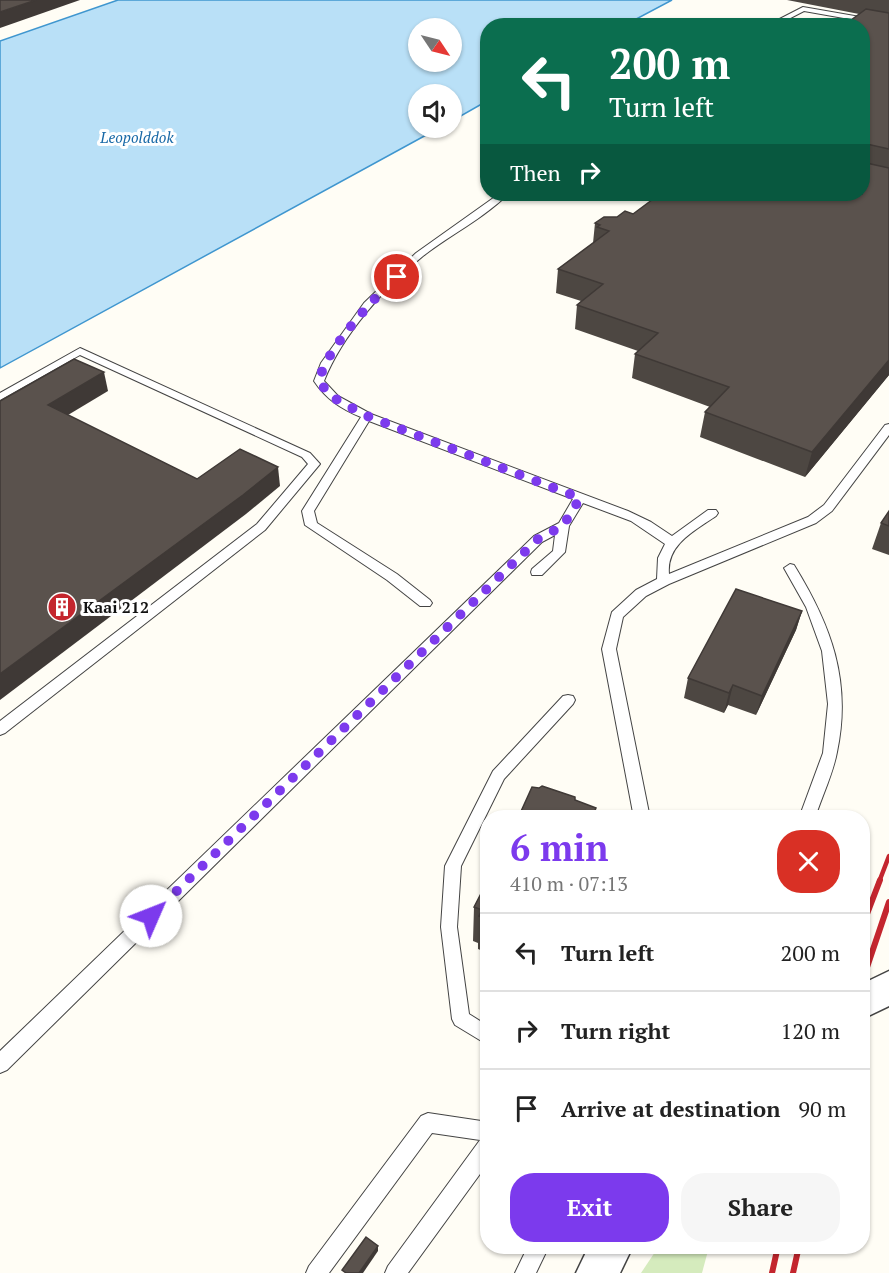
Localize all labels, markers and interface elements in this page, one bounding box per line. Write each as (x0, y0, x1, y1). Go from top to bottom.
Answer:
north arrow (408, 18, 462, 72)
map controls (408, 18, 462, 138)
text: 200 m (609, 35, 730, 91)
icon: left (510, 42, 588, 120)
button: sound (408, 84, 462, 138)
text: Turn left (609, 89, 714, 125)
water label: Leopolddok (99, 127, 174, 147)
icon: right (573, 156, 606, 189)
text: Then (510, 158, 561, 187)
pin (371, 251, 422, 302)
icon: arrive (380, 260, 413, 293)
building icon: Kaai 212 (46, 591, 78, 623)
place label: Kaai 212 (83, 596, 149, 618)
text: 6 min (510, 824, 608, 871)
button: close (777, 830, 840, 893)
text: 410 m · 07:13 (510, 870, 628, 897)
position arrow (119, 884, 183, 948)
icon: left (510, 936, 543, 969)
text: Turn left (561, 938, 654, 967)
text: 200 m (780, 938, 840, 967)
icon: right (510, 1014, 543, 1047)
text: Turn right (561, 1016, 670, 1045)
text: 120 m (780, 1016, 840, 1045)
icon: arrive (510, 1092, 543, 1125)
text: Arrive at destination (561, 1094, 780, 1123)
text: 90 m (798, 1094, 846, 1123)
button: Exit (510, 1173, 669, 1242)
button: Share (681, 1173, 840, 1242)

